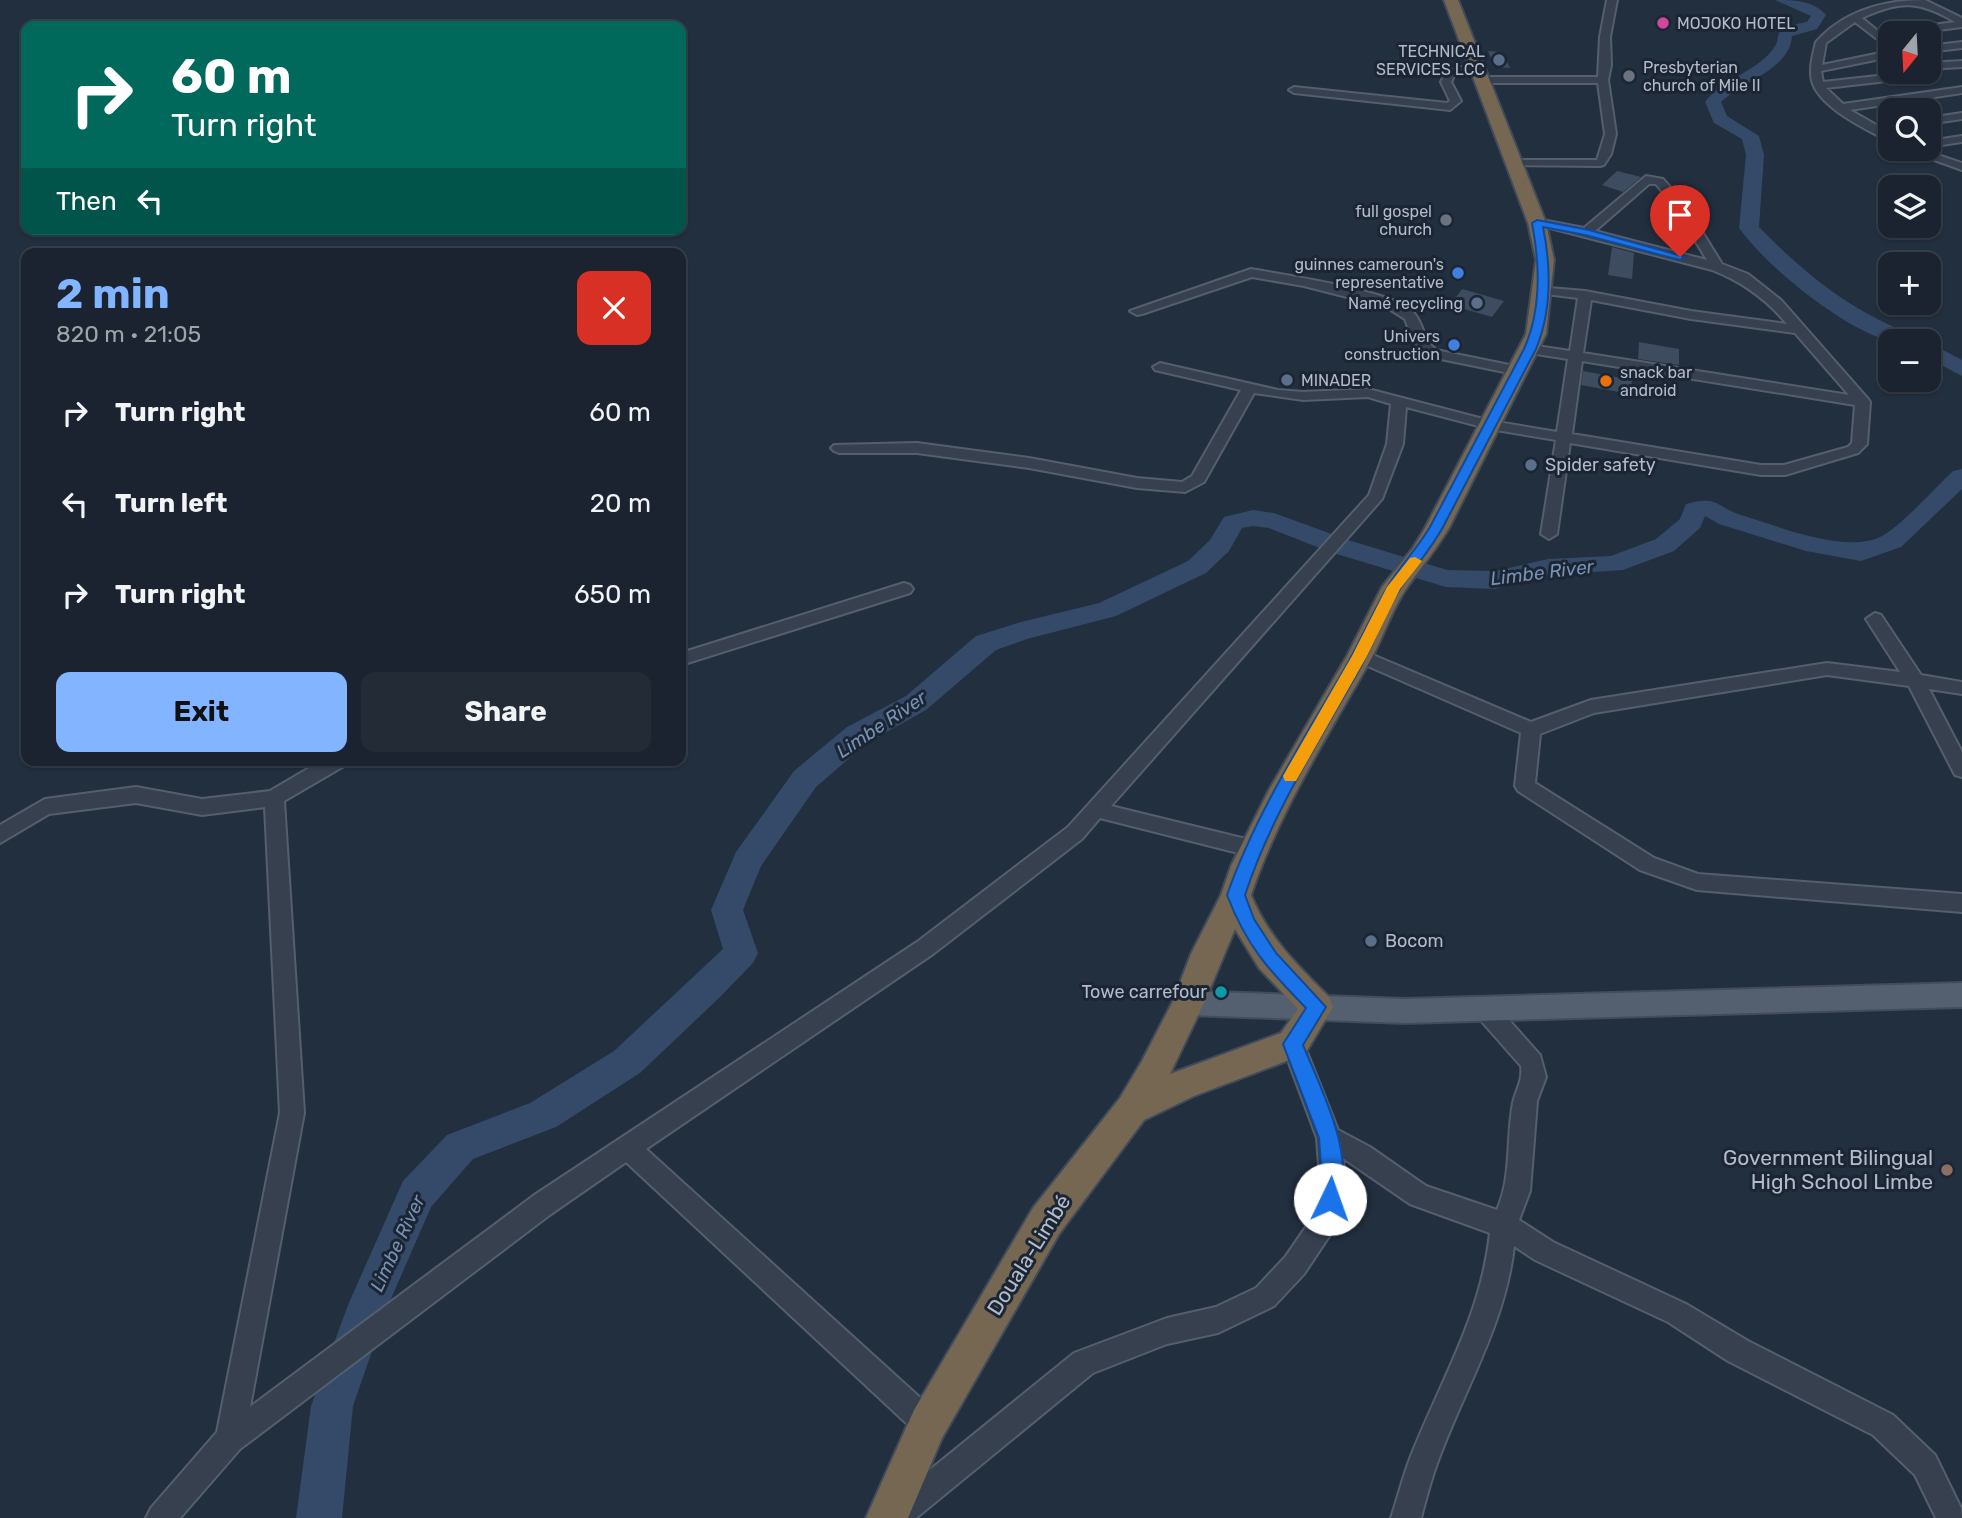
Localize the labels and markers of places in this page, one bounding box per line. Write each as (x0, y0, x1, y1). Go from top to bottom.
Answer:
place label: MOJOKO HOTEL (1677, 14, 1795, 33)
marker: MOJOKO HOTEL (1655, 15, 1671, 31)
place label: TECHNICAL SERVICES LCC (1376, 42, 1485, 79)
marker: TECHNICAL SERVICES LCC (1491, 52, 1507, 68)
place label: Presbyterian church of Mile II (1643, 58, 1761, 95)
marker: Presbyterian church of Mile II (1621, 68, 1637, 84)
pin (1650, 185, 1710, 257)
place label: full gospel church (1355, 202, 1432, 239)
marker: full gospel church (1438, 212, 1454, 228)
place label: guinnes cameroun's representative (1294, 255, 1444, 292)
marker: guinnes cameroun's representative (1450, 265, 1466, 281)
place label: Namé recycling (1348, 294, 1463, 313)
marker: Namé recycling (1469, 295, 1485, 311)
place label: Univers construction (1344, 327, 1440, 364)
marker: Univers construction (1446, 337, 1462, 353)
place label: snack bar android (1620, 363, 1692, 400)
place label: MINADER (1301, 371, 1371, 390)
marker: MINADER (1279, 372, 1295, 388)
marker: snack bar android (1598, 373, 1614, 389)
place label: Spider safety (1545, 454, 1656, 476)
marker: Spider safety (1523, 457, 1539, 473)
place label: Bocom (1385, 930, 1444, 952)
marker: Bocom (1363, 933, 1379, 949)
place label: Towe carrefour (1081, 981, 1207, 1003)
marker: Towe carrefour (1213, 984, 1229, 1000)
place label: Government Bilingual High School Limbe (1723, 1145, 1933, 1194)
marker: Government Bilingual High School Limbe (1939, 1162, 1955, 1178)

